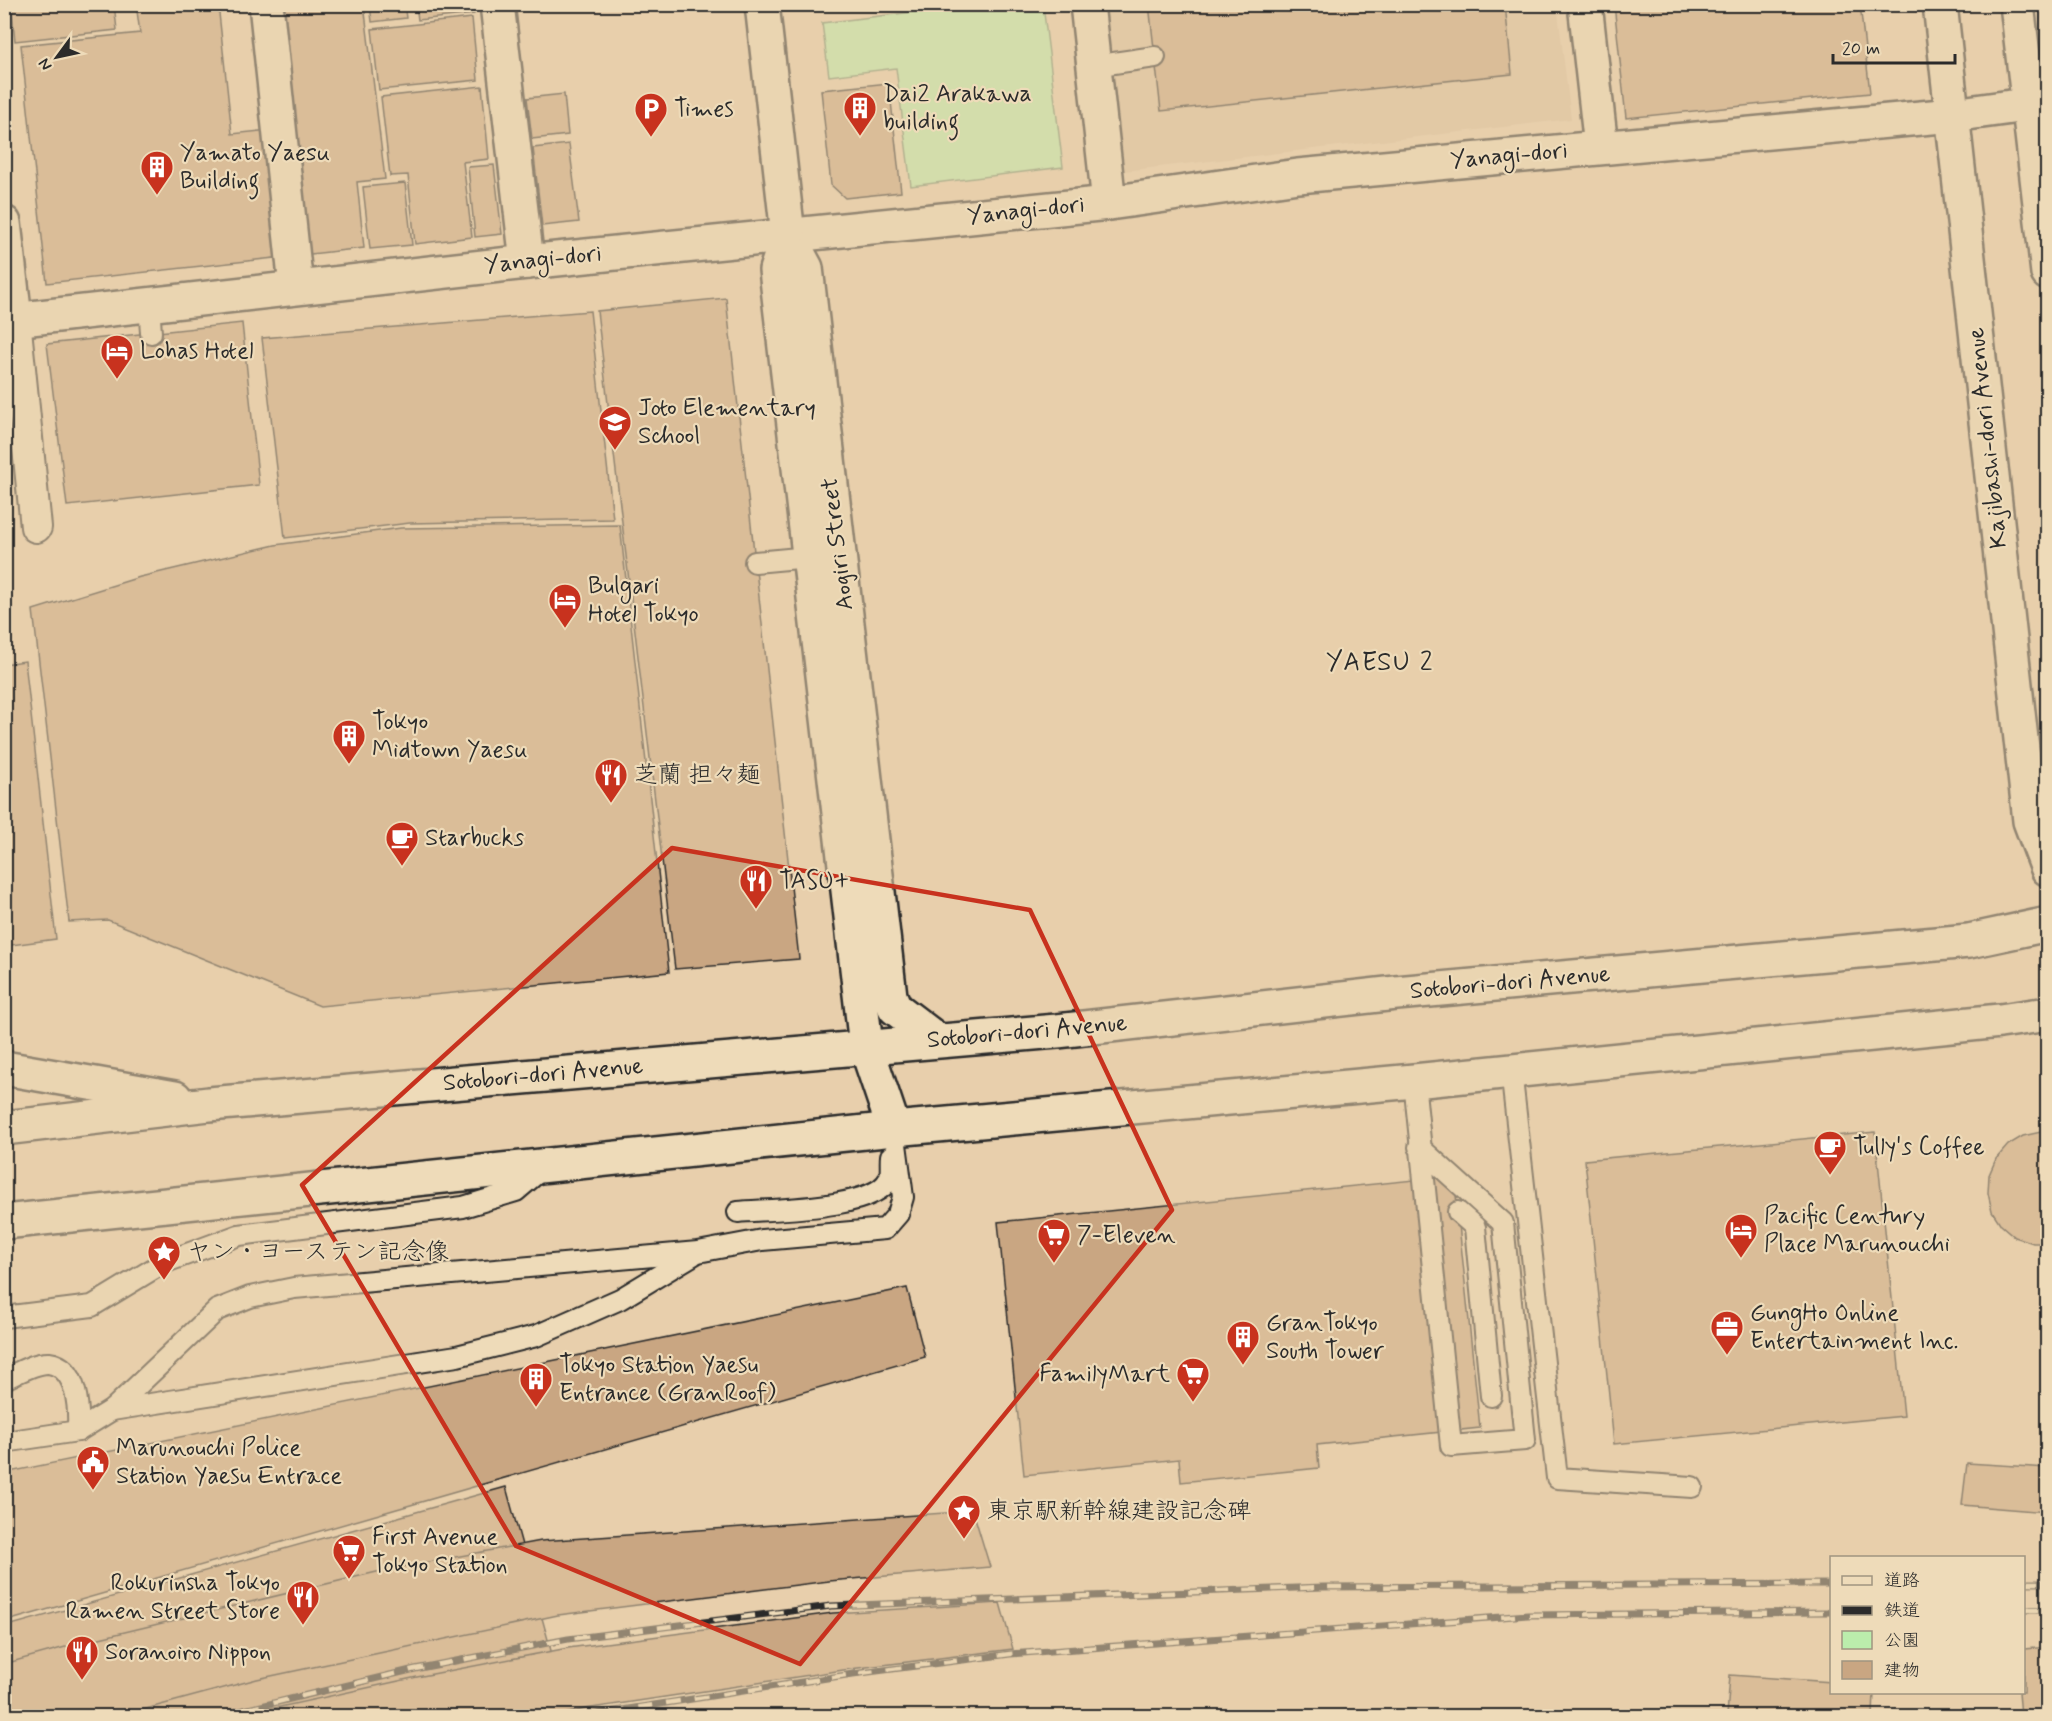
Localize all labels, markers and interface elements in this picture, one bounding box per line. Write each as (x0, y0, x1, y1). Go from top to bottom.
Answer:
north arrow (27, 27, 87, 87)
scale bar (1833, 27, 1954, 65)
text: 20 m (1842, 37, 1880, 61)
text: N (34, 54, 57, 75)
place label: Dai2 Arakawa building (883, 79, 1032, 141)
building icon: Dai2 Arakawa building (842, 90, 878, 137)
parking icon: Times (633, 91, 669, 138)
place label: Times (674, 94, 734, 125)
street label: Yanagi-dori (1449, 135, 1569, 179)
place label: Yamato Yaesu Building (180, 138, 330, 200)
building icon: Yamato Yaesu Building (139, 149, 175, 196)
street label: Yanagi-dori (966, 189, 1086, 235)
street label: Yanagi-dori (483, 238, 603, 284)
street label: Kajibashi-dori Avenue (1961, 326, 2015, 550)
hotel icon: Lohas Hotel (99, 333, 135, 380)
place label: Lohas Hotel (140, 336, 254, 367)
place label: Joto Elementary School (638, 393, 816, 452)
school or university icon: Joto Elementary School (597, 404, 633, 451)
street label: Aogiri Street (814, 476, 862, 612)
place label: Bulgari Hotel Tokyo (588, 571, 699, 630)
hotel icon: Bulgari Hotel Tokyo (547, 582, 583, 629)
district label: YAESU 2 (1326, 646, 1434, 680)
place label: Tokyo Midtown Yaesu (372, 707, 527, 766)
building icon: Tokyo Midtown Yaesu (331, 718, 367, 765)
restaurant icon: 芝蘭 担々麺 (593, 757, 629, 804)
place label: 芝蘭 担々麺 (634, 760, 760, 791)
cafe icon: Starbucks (384, 820, 420, 867)
place label: Starbucks (425, 823, 524, 854)
restaurant icon: TASU+ (738, 863, 774, 910)
place label: TASU+ (779, 866, 850, 897)
street label: Sotobori-dori Avenue (1408, 959, 1612, 1007)
street label: Sotobori-dori Avenue (925, 1008, 1129, 1056)
street label: Sotobori-dori Avenue (441, 1051, 645, 1099)
cafe icon: Tully's Coffee (1812, 1129, 1848, 1176)
place label: Tully's Coffee (1853, 1132, 1984, 1163)
place label: Pacific Century Place Marunouchi (1764, 1201, 1950, 1260)
hotel icon: Pacific Century Place Marunouchi (1723, 1212, 1759, 1259)
supermarket icon: 7-Eleven (1036, 1217, 1072, 1264)
place label: 7-Eleven (1077, 1220, 1176, 1251)
place icon: ヤン・ヨーステン記念像 (146, 1234, 182, 1281)
place label: ヤン・ヨーステン記念像 (187, 1237, 450, 1268)
place label: GungHo Online Entertainment Inc. (1750, 1298, 1959, 1357)
place label: GranTokyo South Tower (1266, 1308, 1385, 1367)
office icon: GungHo Online Entertainment Inc. (1709, 1309, 1745, 1356)
building icon: GranTokyo South Tower (1225, 1319, 1261, 1366)
place label: Tokyo Station Yaesu Entrance (GranRoof) (559, 1350, 776, 1409)
supermarket icon: FamilyMart (1175, 1356, 1211, 1403)
place label: FamilyMart (1039, 1359, 1170, 1390)
building icon: Tokyo Station Yaesu Entrance (GranRoof) (518, 1361, 554, 1408)
place label: Marunouchi Police Station Yaesu Entrace (116, 1433, 342, 1492)
public building icon: Marunouchi Police Station Yaesu Entrace (75, 1444, 111, 1491)
place icon: 東京駅新幹線建設記念碑 (946, 1493, 982, 1540)
place label: 東京駅新幹線建設記念碑 (987, 1496, 1251, 1527)
place label: First Avenue Tokyo Station (372, 1522, 508, 1581)
supermarket icon: First Avenue Tokyo Station (331, 1533, 367, 1580)
legend (1830, 1556, 2025, 1694)
place label: Rokurinsha Tokyo Ramen Street Store (65, 1568, 280, 1627)
text: 道路 (1884, 1569, 1920, 1593)
restaurant icon: Rokurinsha Tokyo Ramen Street Store (285, 1579, 321, 1626)
text: 鉄道 (1884, 1599, 1920, 1623)
text: 公園 (1884, 1629, 1920, 1653)
restaurant icon: Soranoiro Nippon (64, 1634, 100, 1681)
place label: Soranoiro Nippon (105, 1637, 271, 1668)
text: 建物 (1884, 1659, 1920, 1683)

